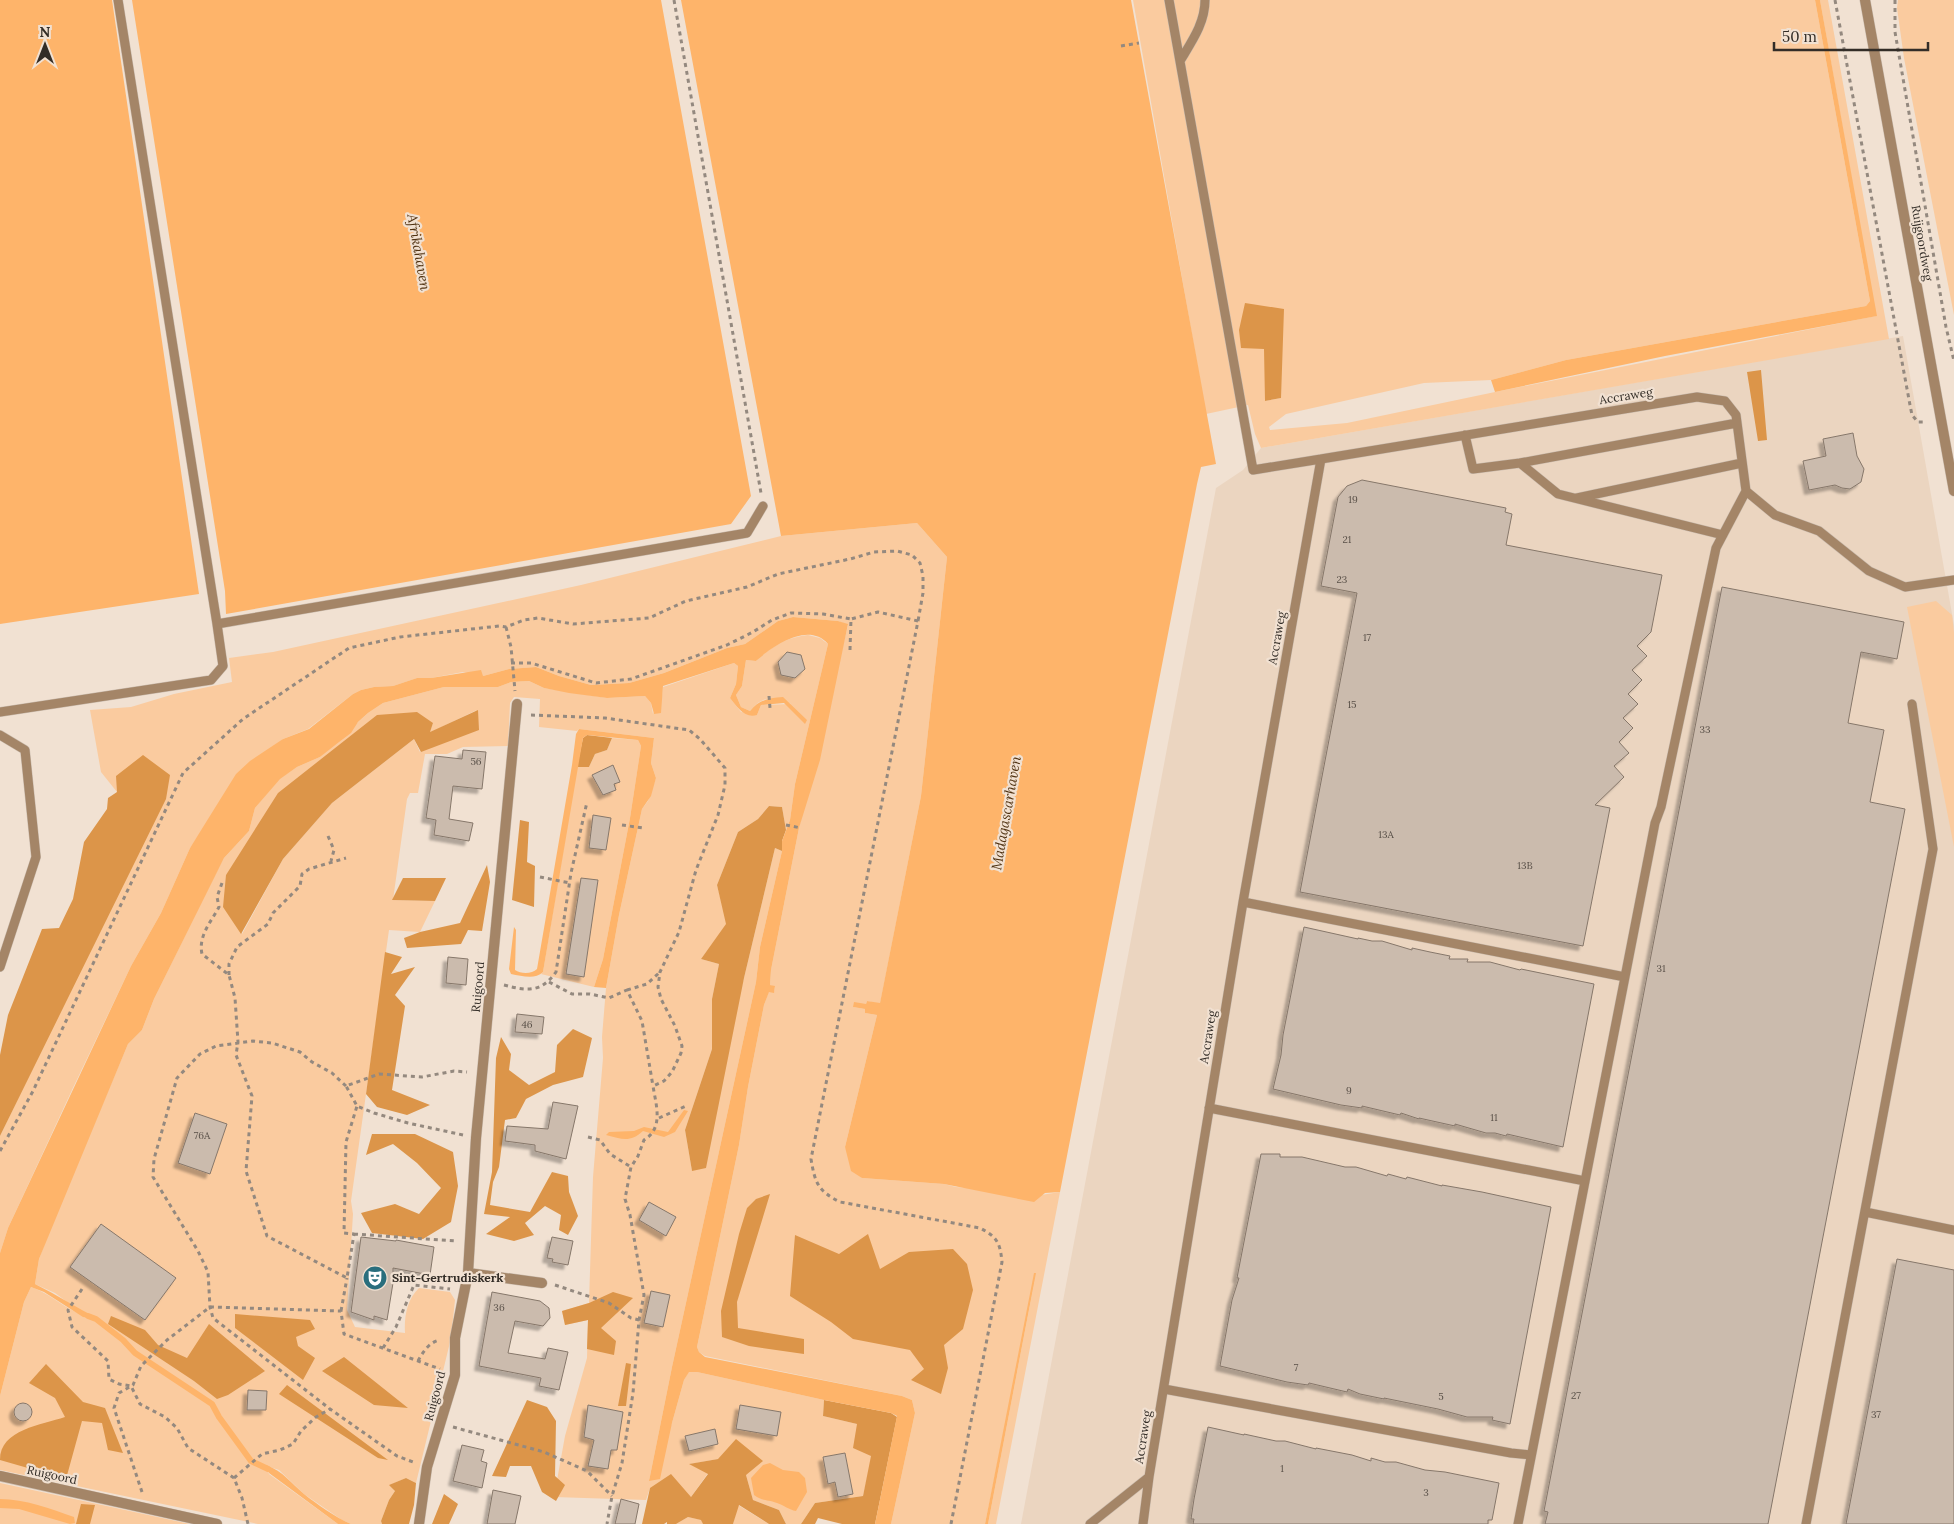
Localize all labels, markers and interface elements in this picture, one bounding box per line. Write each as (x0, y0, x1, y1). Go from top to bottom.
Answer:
north arrow (20, 20, 70, 70)
scale bar (1774, 20, 1928, 52)
text: N (40, 23, 51, 41)
text: 50 m (1782, 27, 1817, 46)
street label: Ruijgoordweg (1908, 204, 1937, 282)
water label: Afrikahaven (403, 211, 435, 292)
street label: Accraweg (1597, 384, 1654, 407)
house number: 19 (1348, 493, 1358, 506)
house number: 21 (1342, 533, 1352, 546)
house number: 23 (1337, 573, 1348, 586)
street label: Accraweg (1264, 610, 1289, 667)
house number: 17 (1363, 631, 1372, 644)
house number: 15 (1347, 698, 1357, 711)
house number: 33 (1699, 723, 1711, 736)
water label: Madagascarhaven (987, 754, 1025, 872)
house number: 56 (470, 755, 482, 768)
house number: 13A (1378, 828, 1394, 841)
house number: 13B (1517, 859, 1533, 872)
street label: Ruigoord (468, 961, 487, 1013)
house number: 31 (1656, 962, 1666, 975)
street label: Accraweg (1196, 1009, 1219, 1066)
house number: 46 (521, 1018, 533, 1031)
house number: 9 (1346, 1084, 1352, 1097)
house number: 11 (1490, 1111, 1498, 1124)
house number: 76A (194, 1129, 211, 1142)
theatre icon: Sint-Gertrudiskerk (362, 1265, 388, 1291)
place label: Sint-Gertrudiskerk (392, 1270, 503, 1285)
house number: 36 (493, 1301, 505, 1314)
house number: 7 (1294, 1361, 1299, 1374)
street label: Ruigoord (421, 1369, 448, 1422)
house number: 27 (1571, 1389, 1581, 1402)
house number: 5 (1438, 1390, 1444, 1403)
house number: 37 (1871, 1408, 1881, 1421)
street label: Accraweg (1131, 1409, 1154, 1466)
street label: Ruigoord (26, 1462, 79, 1487)
house number: 1 (1280, 1462, 1284, 1475)
house number: 3 (1423, 1486, 1429, 1499)

